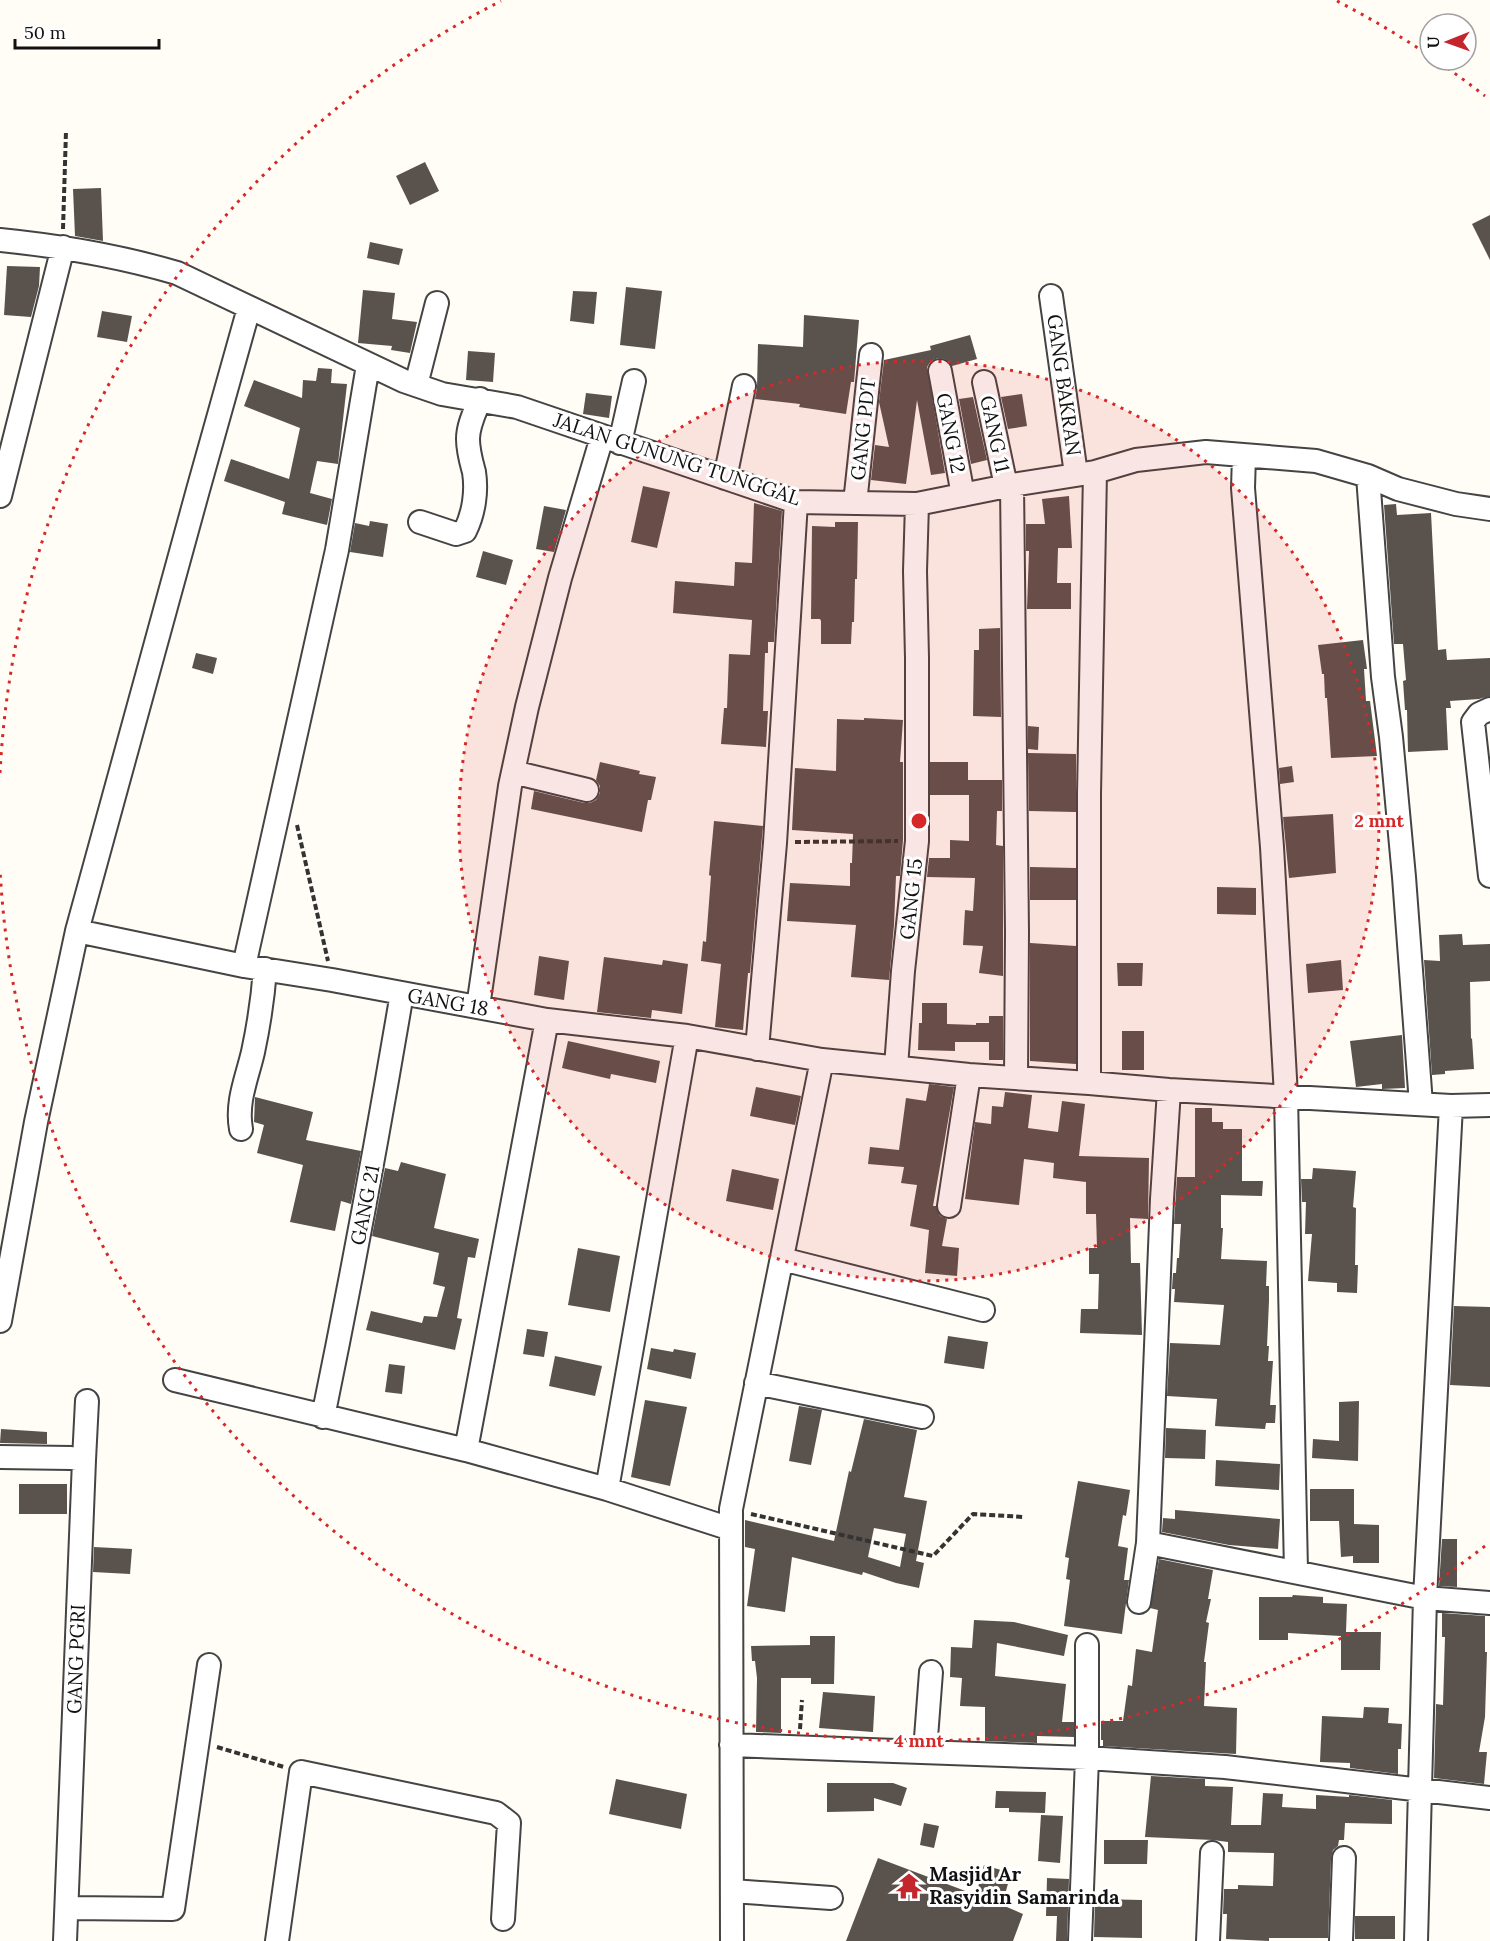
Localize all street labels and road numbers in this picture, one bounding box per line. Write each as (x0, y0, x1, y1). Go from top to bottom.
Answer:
street label: GANG BAKRAN (1042, 313, 1087, 457)
street label: GANG PDT (845, 376, 880, 482)
street label: GANG 12 (931, 391, 972, 475)
street label: GANG 11 (975, 393, 1016, 475)
street label: JALAN GUNUNG TUNGGAL (550, 407, 804, 510)
street label: GANG 15 (894, 857, 927, 941)
street label: GANG 18 (406, 982, 491, 1021)
street label: GANG 21 (344, 1163, 385, 1247)
street label: GANG PGRI (61, 1604, 90, 1714)

